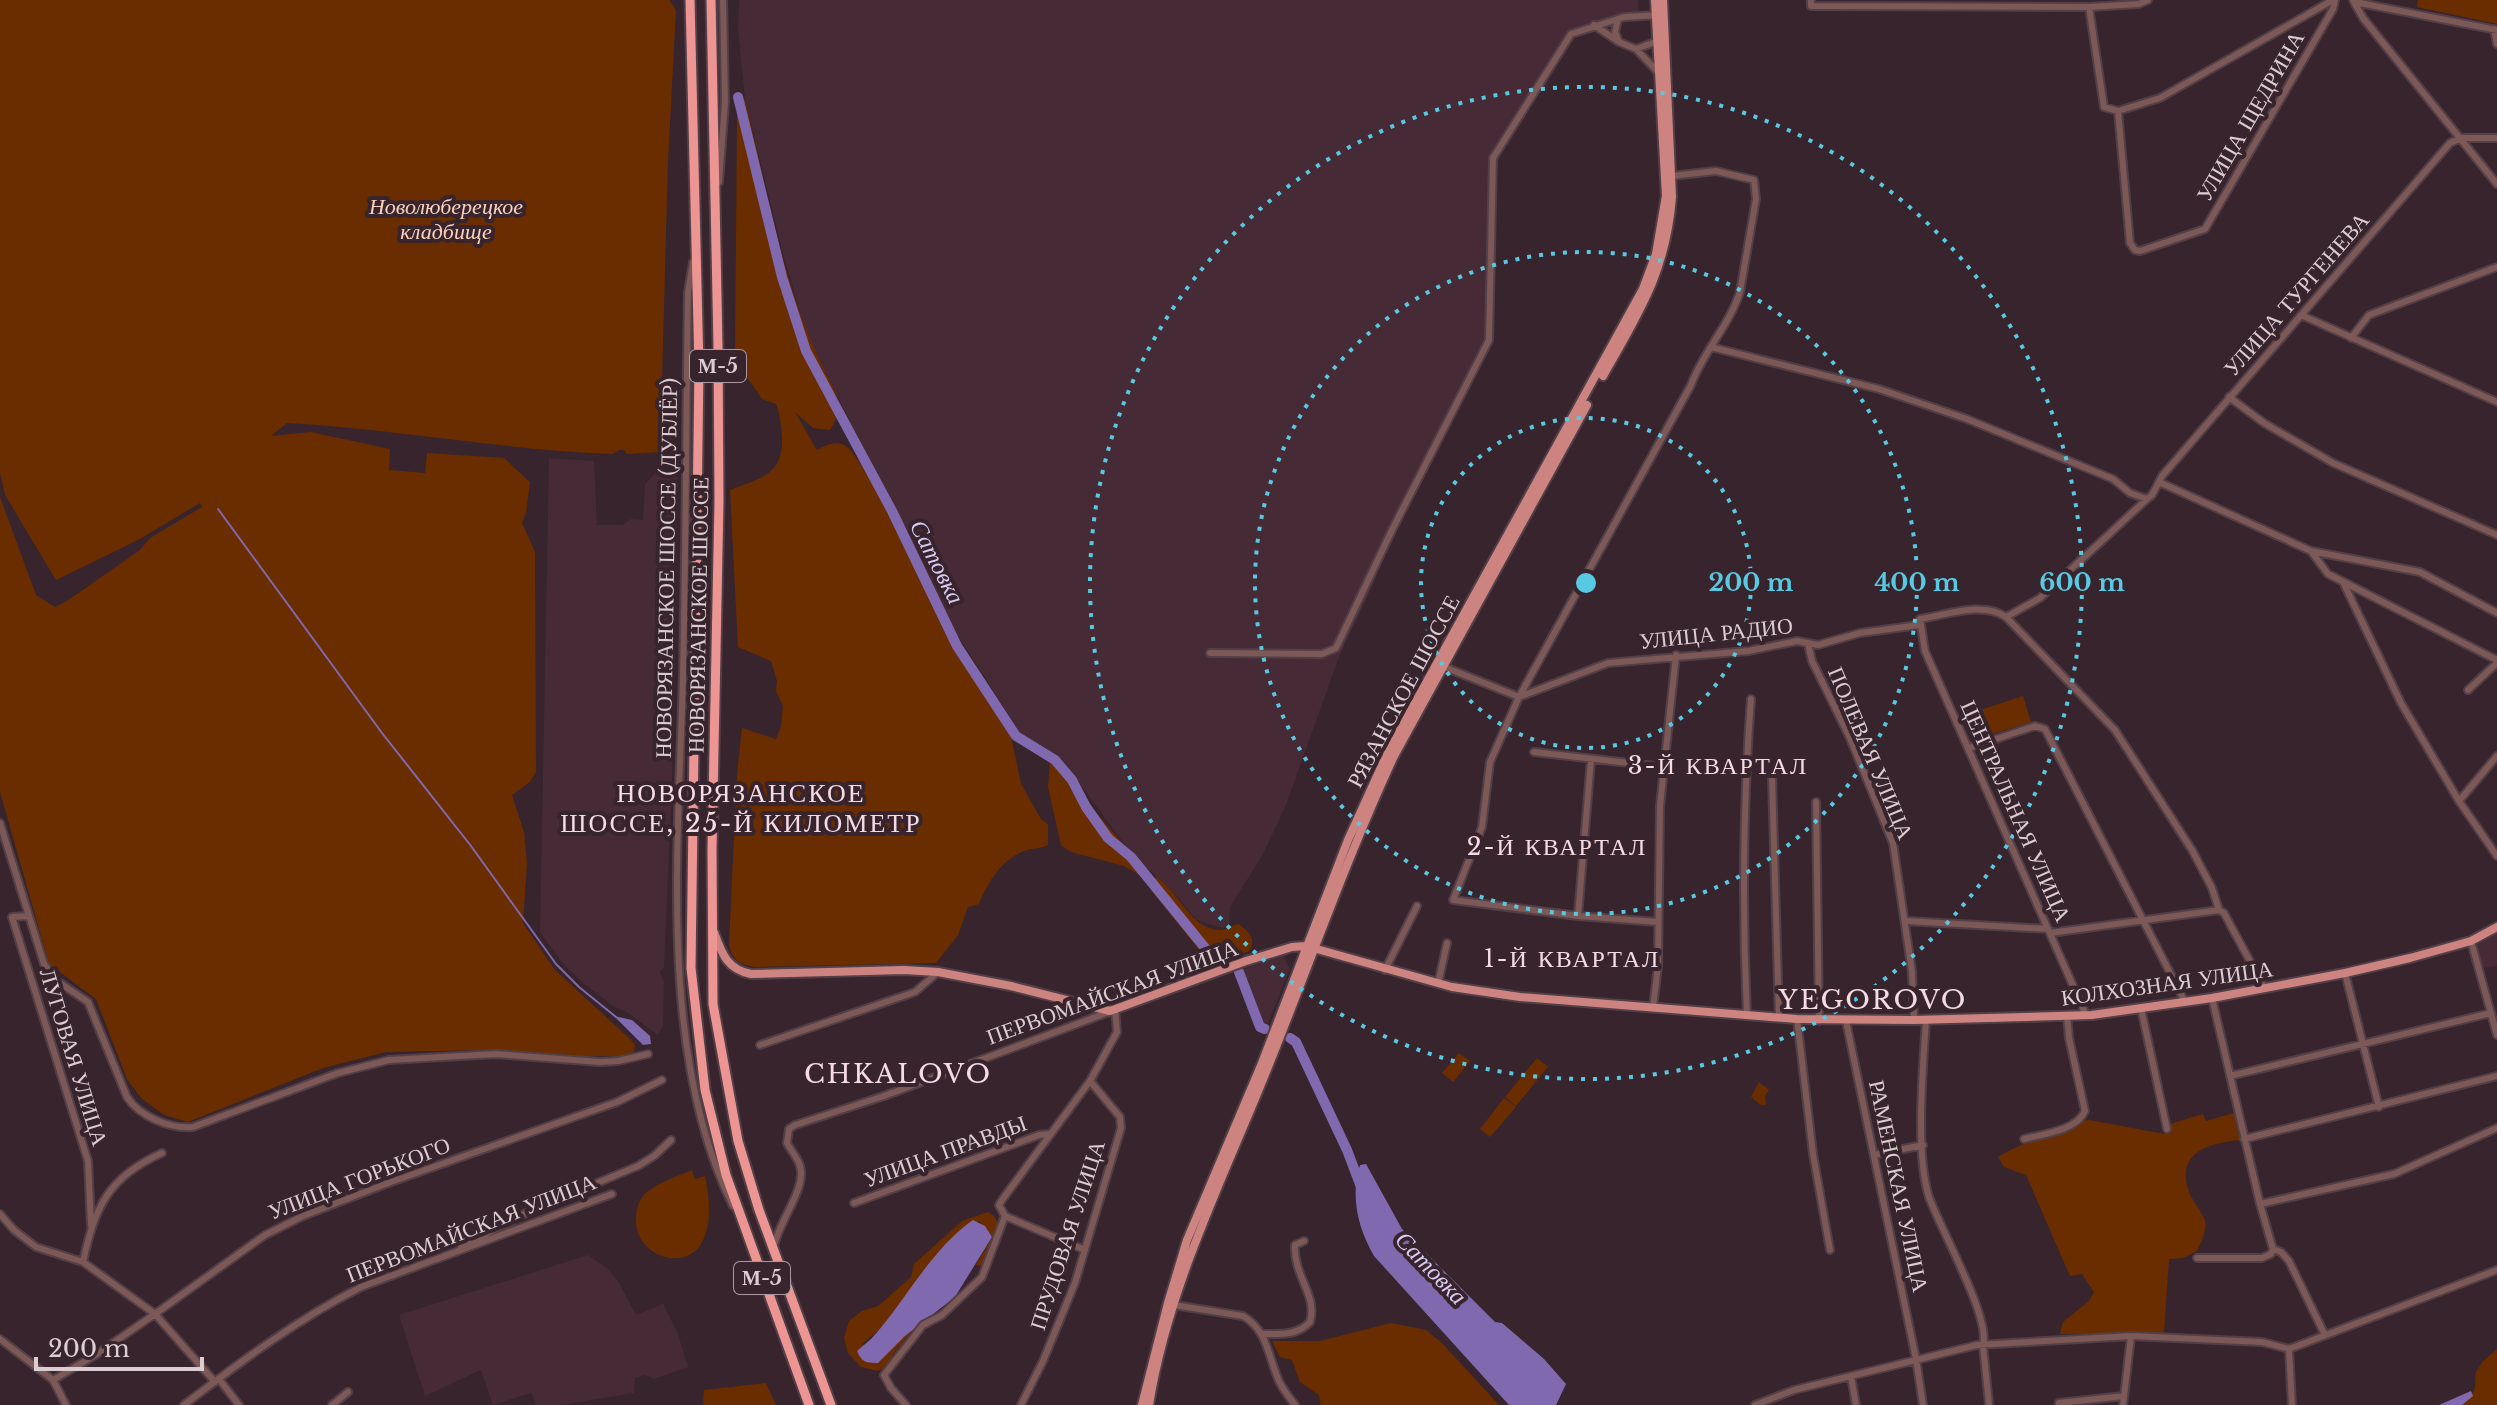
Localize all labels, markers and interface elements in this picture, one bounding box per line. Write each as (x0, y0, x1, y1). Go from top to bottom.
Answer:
street label: УЛИЦА ЩЕДРИНА (2191, 26, 2310, 206)
park label: Новолюберецкое кладбище (368, 193, 523, 245)
street label: УЛИЦА ТУРГЕНЕВА (2218, 207, 2375, 382)
road number: М-5 (690, 350, 746, 382)
street label: НОВОРЯЗАНСКОЕ ШОССЕ (ДУБЛЁР) (650, 377, 683, 759)
street label: НОВОРЯЗАНСКОЕ ШОССЕ (683, 477, 714, 753)
water label: Сатовка (904, 515, 971, 609)
text: 200 m (1709, 568, 1794, 597)
text: 400 m (1874, 568, 1960, 597)
text: 600 m (2039, 568, 2125, 597)
centre of rings (1572, 569, 1600, 597)
street label: РЯЗАНСКОЕ ШОССЕ (1341, 590, 1466, 792)
street label: УЛИЦА РАДИО (1638, 612, 1794, 655)
street label: ПОЛЕВАЯ УЛИЦА (1822, 663, 1919, 844)
street label: ЦЕНТРАЛЬНАЯ УЛИЦА (1954, 696, 2077, 926)
district label: 3-Й КВАРТАЛ (1628, 751, 1808, 780)
district label: НОВОРЯЗАНСКОЕ ШОССЕ, 25-Й КИЛОМЕТР (560, 777, 922, 839)
district label: 2-Й КВАРТАЛ (1467, 832, 1647, 861)
street label: ПЕРВОМАЙСКАЯ УЛИЦА (983, 934, 1242, 1051)
district label: 1-Й КВАРТАЛ (1484, 944, 1660, 973)
street label: КОЛХОЗНАЯ УЛИЦА (2059, 955, 2275, 1012)
street label: ЛУГОВАЯ УЛИЦА (34, 965, 113, 1149)
district label: YEGOROVO (1778, 984, 1967, 1016)
district label: CHKALOVO (804, 1058, 992, 1090)
street label: РАМЕНСКАЯ УЛИЦА (1863, 1078, 1934, 1295)
street label: УЛИЦА ПРАВДЫ (860, 1110, 1030, 1193)
street label: УЛИЦА ГОРЬКОГО (264, 1131, 454, 1226)
street label: ПРУДОВАЯ УЛИЦА (1024, 1137, 1111, 1333)
street label: ПЕРВОМАЙСКАЯ УЛИЦА (342, 1168, 600, 1289)
water label: Сатовка (1389, 1225, 1473, 1310)
road number: М-5 (734, 1262, 790, 1294)
scale bar (36, 1321, 202, 1371)
text: 200 m (48, 1334, 130, 1363)

